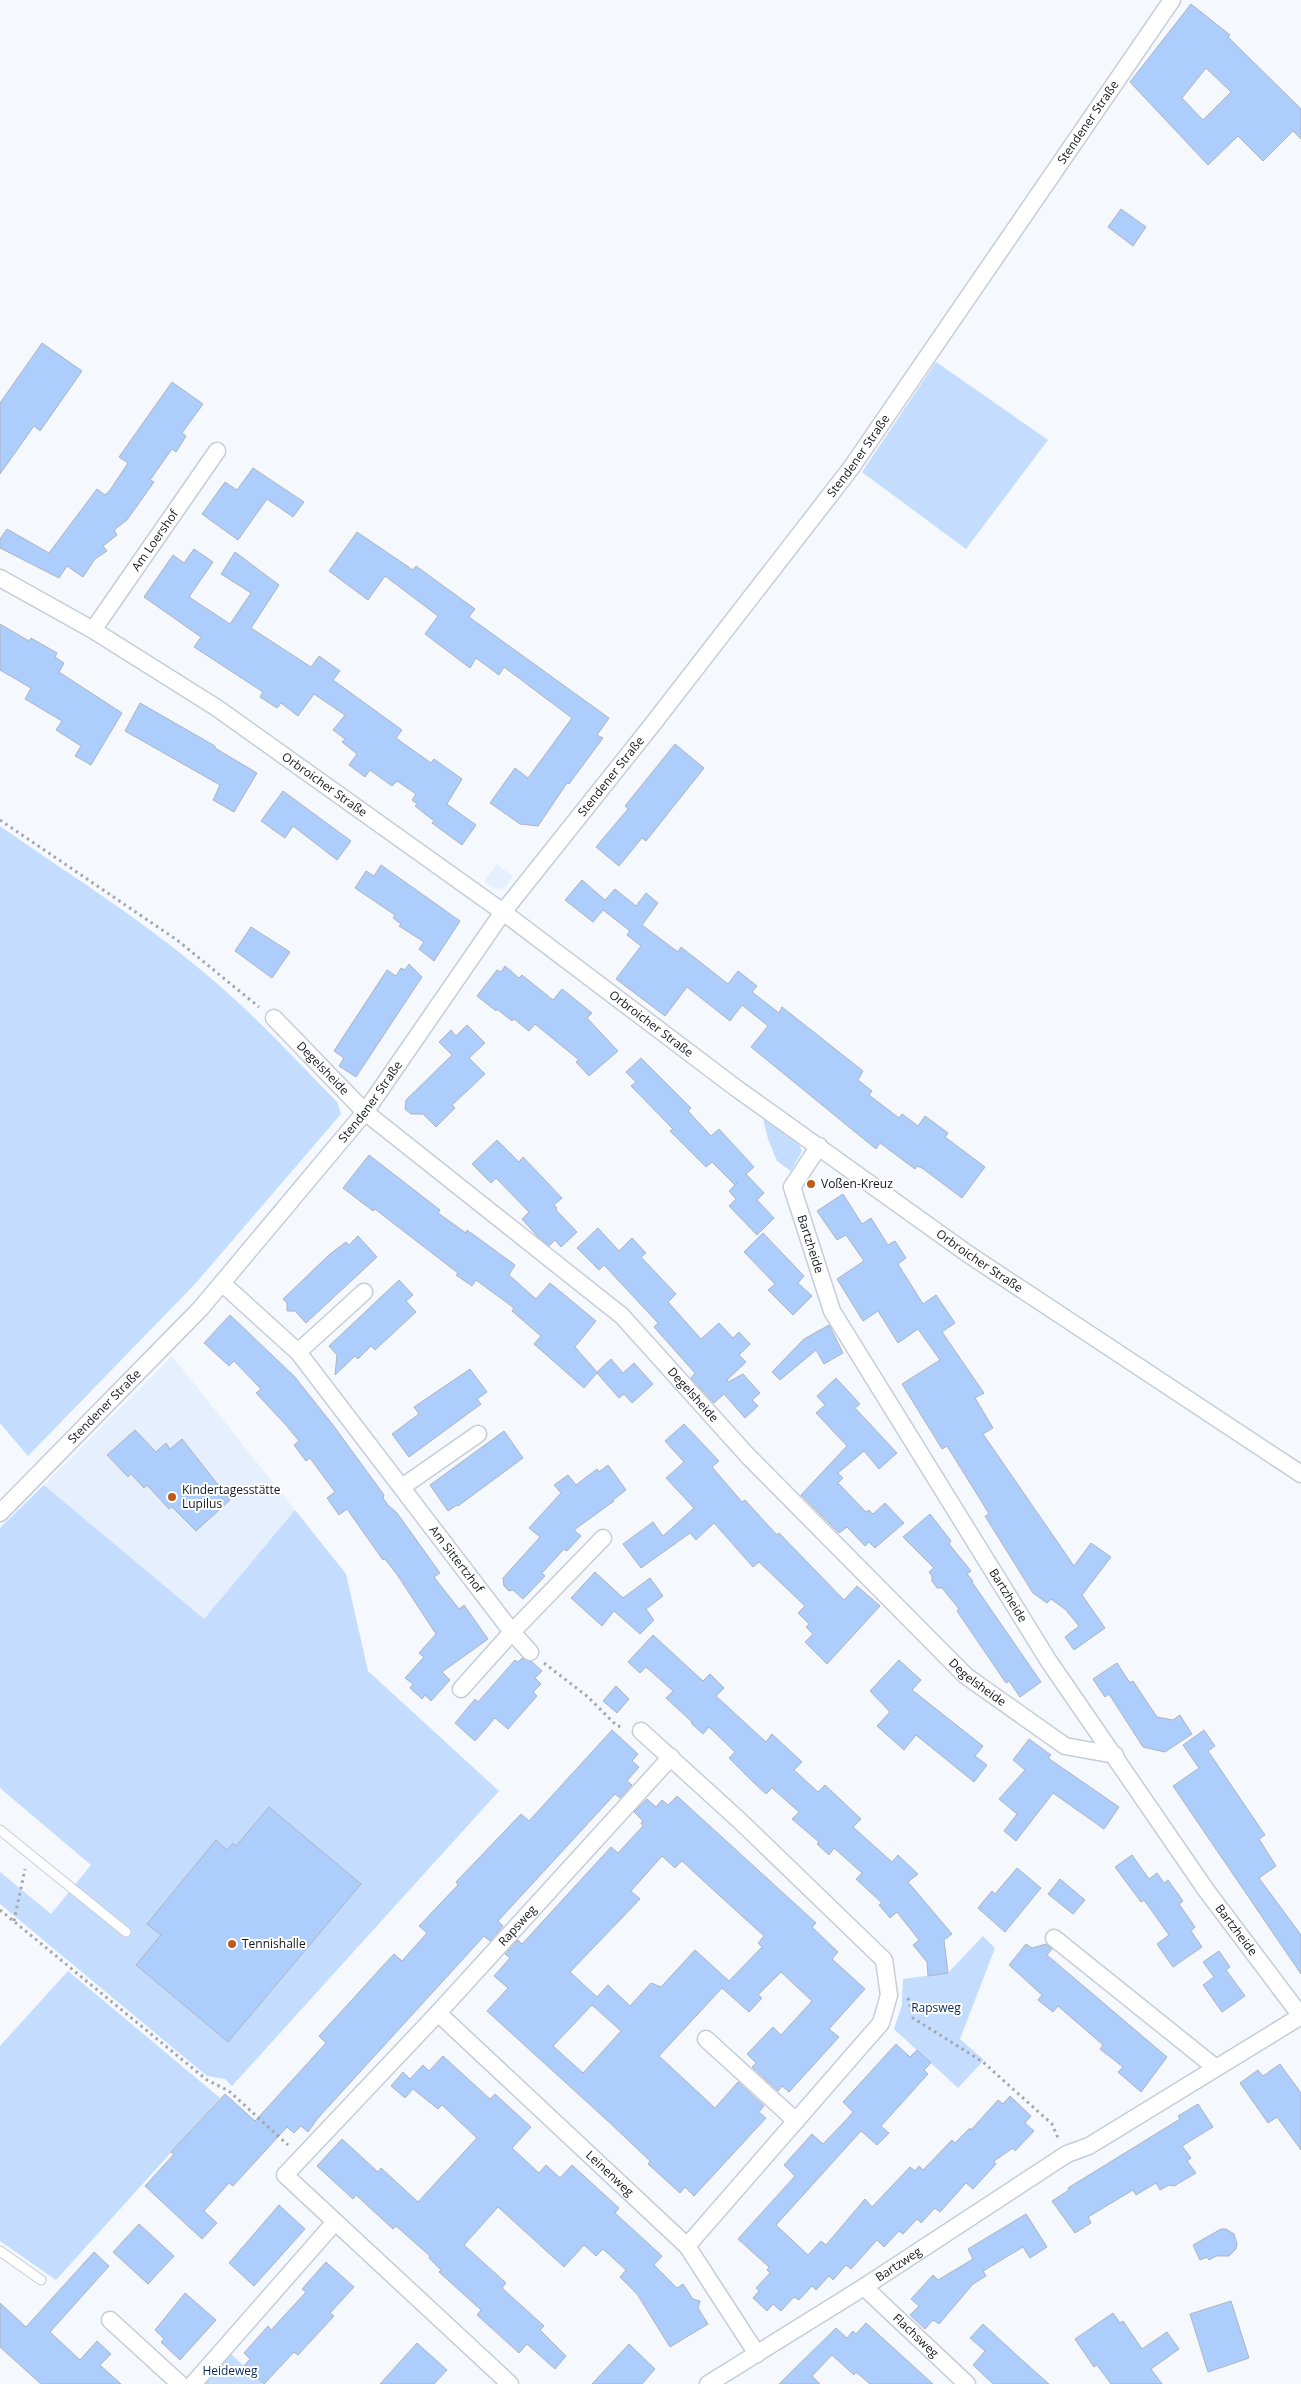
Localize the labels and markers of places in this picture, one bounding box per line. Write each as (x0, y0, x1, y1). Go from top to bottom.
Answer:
place label: Voßen-Kreuz (821, 1175, 893, 1192)
marker: Voßen-Kreuz (805, 1178, 817, 1190)
place label: Kindertagesstätte Lupilus (182, 1481, 281, 1512)
marker: Kindertagesstätte Lupilus (166, 1491, 178, 1503)
place label: Tennishalle (242, 1935, 306, 1952)
marker: Tennishalle (226, 1938, 238, 1950)

